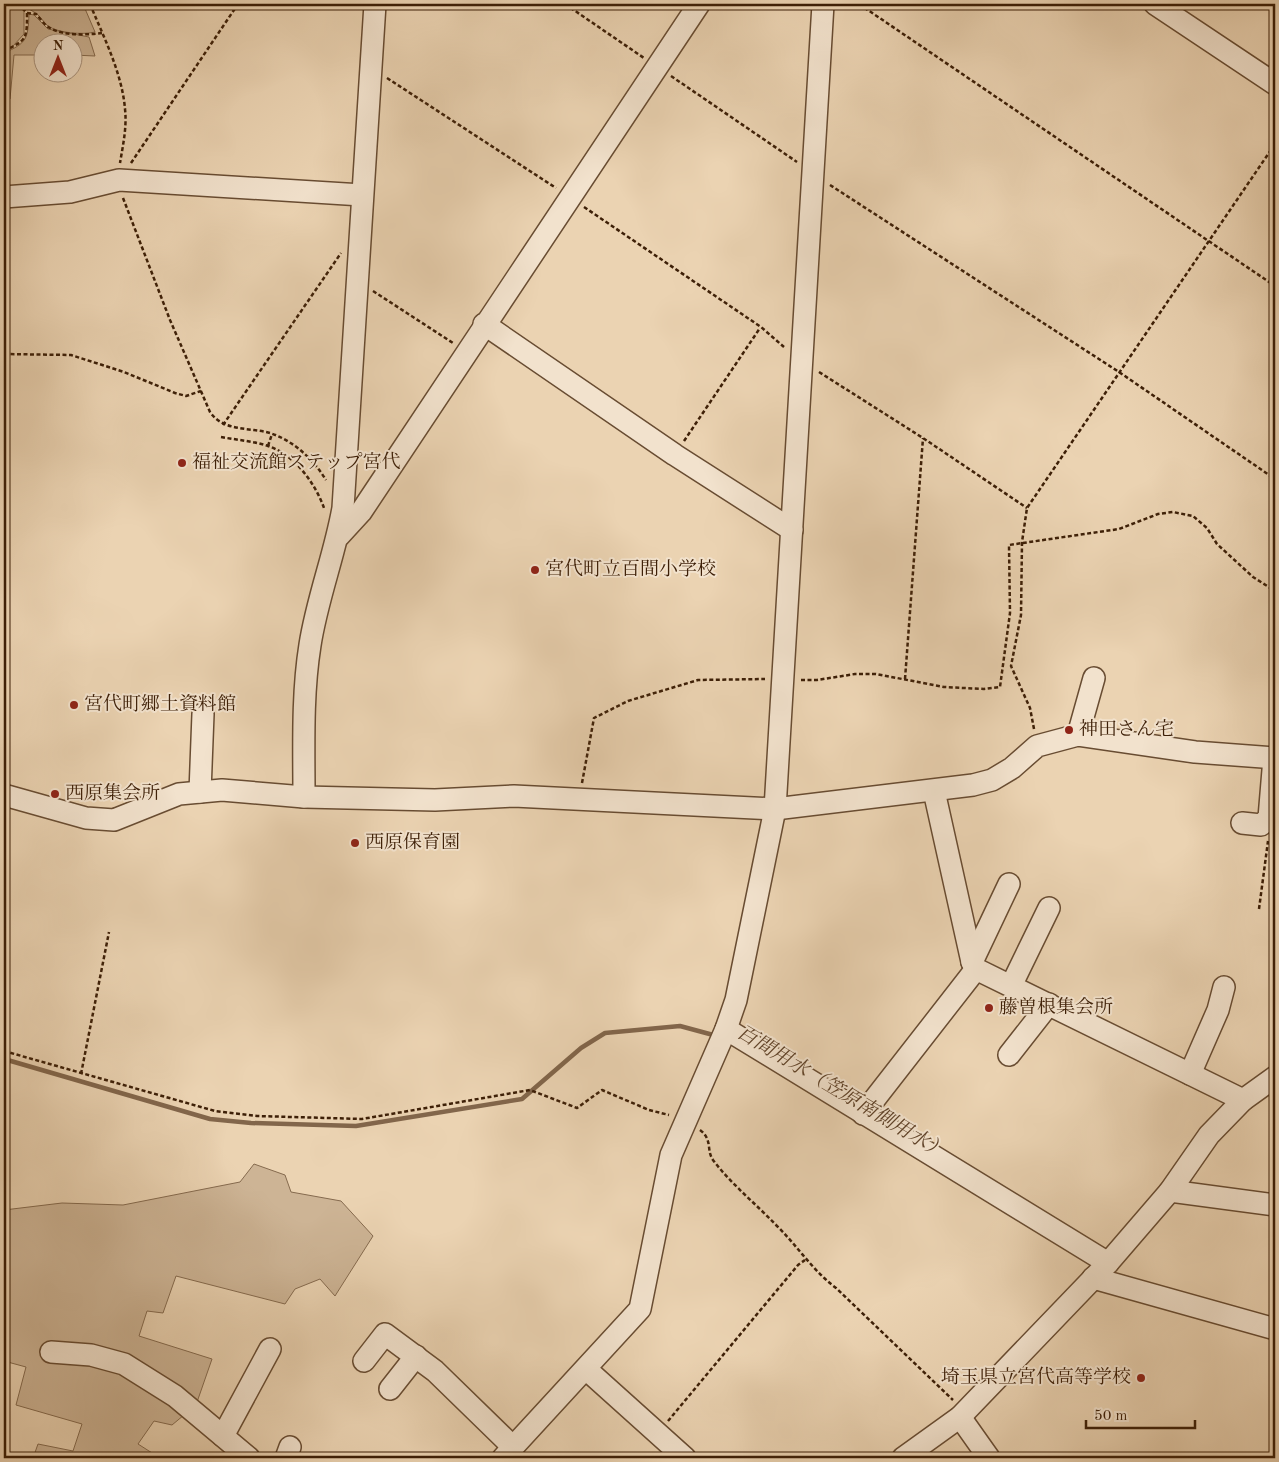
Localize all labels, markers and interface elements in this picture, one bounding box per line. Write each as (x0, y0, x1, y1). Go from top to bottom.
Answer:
north arrow (32, 32, 82, 82)
text: N (53, 39, 64, 53)
place label: 福祉交流館ステップ宮代 (192, 451, 401, 473)
marker: 福祉交流館ステップ宮代 (176, 457, 188, 469)
place label: 宮代町立百間小学校 (545, 558, 716, 580)
marker: 宮代町立百間小学校 (529, 564, 541, 576)
place label: 宮代町郷土資料館 (84, 693, 236, 715)
marker: 宮代町郷土資料館 (68, 699, 80, 711)
place label: 神田さん宅 (1079, 719, 1174, 740)
marker: 神田さん宅 (1063, 724, 1075, 736)
place label: 西原集会所 (65, 782, 160, 804)
marker: 西原集会所 (49, 788, 61, 800)
place label: 西原保育園 (365, 832, 460, 853)
marker: 西原保育園 (349, 837, 361, 849)
place label: 藤曽根集会所 (999, 996, 1113, 1018)
marker: 藤曽根集会所 (983, 1002, 995, 1014)
water label: 百間用水（笠原南側用水） (733, 1021, 950, 1163)
place label: 埼玉県立宮代高等学校 (941, 1366, 1131, 1388)
marker: 埼玉県立宮代高等学校 (1135, 1372, 1147, 1384)
scale bar (1086, 1397, 1195, 1429)
text: 50 m (1094, 1409, 1128, 1424)

